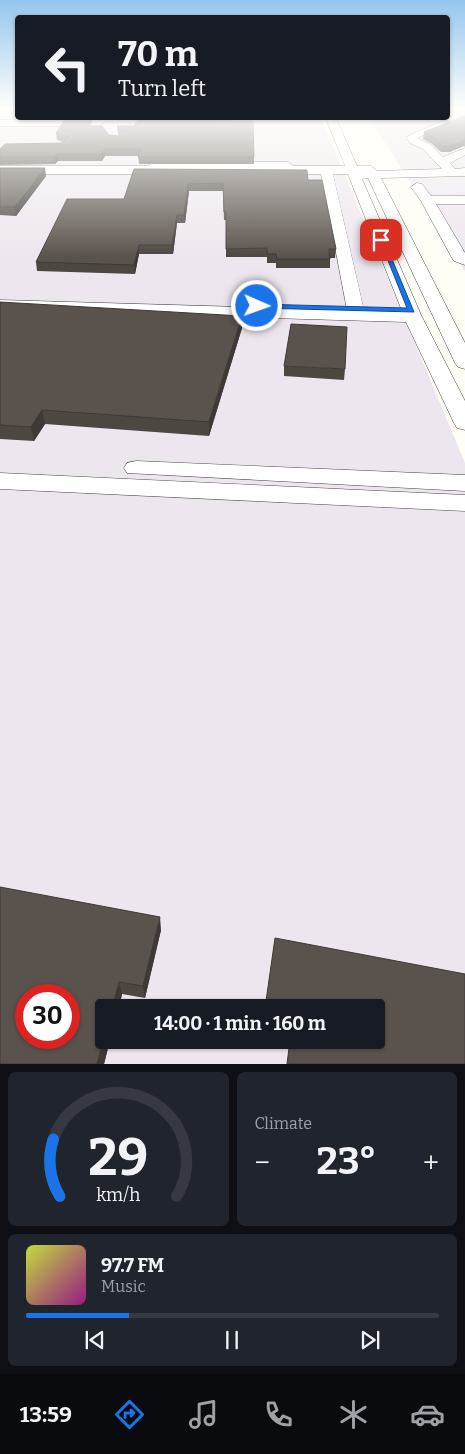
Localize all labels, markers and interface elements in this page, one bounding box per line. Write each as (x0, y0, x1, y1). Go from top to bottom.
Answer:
text: 70 m (118, 33, 198, 75)
icon: left (35, 35, 100, 100)
text: Turn left (118, 75, 206, 102)
pin (360, 219, 402, 261)
icon: arrive (367, 226, 395, 254)
position arrow (230, 279, 282, 331)
speed limit sign: 30 (15, 984, 80, 1049)
text: 14:00 · 1 min · 160 m (154, 1012, 326, 1035)
text: Climate (255, 1114, 312, 1133)
text: 29 (88, 1126, 148, 1189)
text: 23° (316, 1138, 376, 1184)
text: − (255, 1146, 270, 1179)
text: + (423, 1146, 439, 1179)
text: km/h (96, 1184, 140, 1206)
text: 97.7 FM (101, 1254, 164, 1277)
text: Music (101, 1277, 146, 1296)
icon: previous (81, 1326, 109, 1354)
icon: pause (218, 1326, 246, 1354)
icon: next (356, 1326, 384, 1354)
icon: directions (112, 1397, 147, 1432)
icon: music (186, 1397, 221, 1432)
icon: phone (261, 1397, 296, 1432)
icon: climate (336, 1397, 371, 1432)
icon: car (410, 1397, 445, 1432)
text: 13:59 (20, 1401, 72, 1428)

